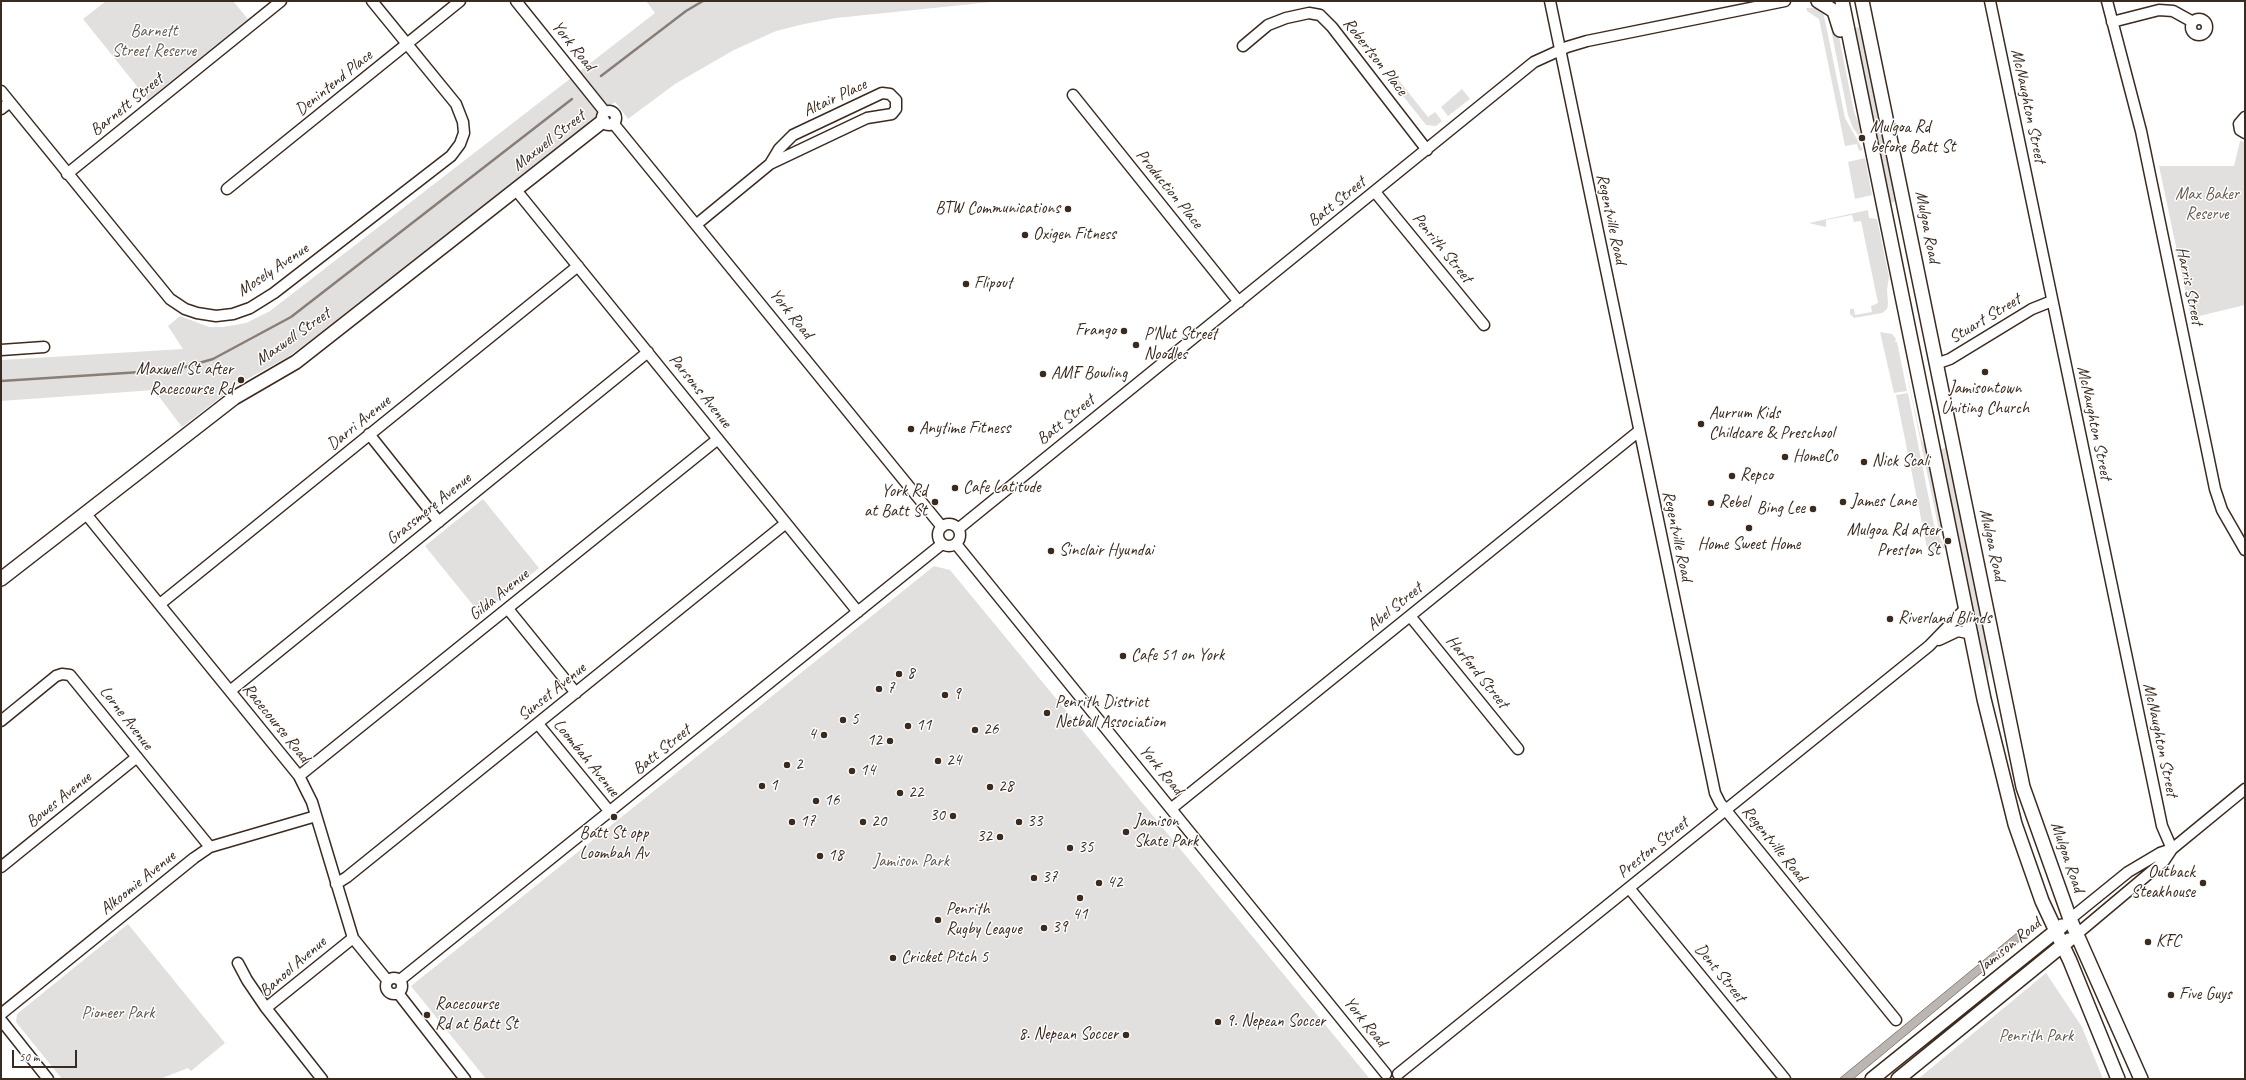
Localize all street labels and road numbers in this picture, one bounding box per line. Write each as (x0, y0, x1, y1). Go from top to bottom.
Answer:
street label: Robertson Place (1338, 14, 1412, 100)
street label: York Road (547, 17, 599, 75)
street label: Denintend Place (291, 46, 377, 120)
street label: McNaughton Street (2006, 47, 2050, 165)
street label: Barnett Street (86, 69, 168, 141)
street label: Altair Place (800, 74, 870, 122)
street label: Maxwell Street (509, 106, 589, 176)
street label: Production Place (1131, 145, 1207, 233)
street label: Batt Street (1304, 172, 1370, 232)
street label: Regentville Road (1591, 172, 1631, 266)
street label: Mulgoa Road (1910, 189, 1944, 265)
street label: Penrith Street (1407, 209, 1477, 287)
street label: Mosely Avenue (234, 239, 312, 301)
street label: Harris Street (2171, 245, 2207, 327)
street label: York Road (765, 285, 817, 343)
street label: Stuart Street (1945, 290, 2025, 348)
street label: Maxwell Street (252, 304, 334, 370)
street label: Parsons Avenue (664, 350, 736, 432)
street label: McNaughton Street (2072, 364, 2116, 482)
street label: Batt Street (1033, 390, 1099, 450)
street label: Darri Avenue (323, 391, 395, 455)
street label: Grassmere Avenue (382, 469, 476, 549)
street label: Regentville Road (1657, 489, 1697, 583)
street label: Mulgoa Road (1974, 507, 2010, 583)
street label: Gilda Avenue (465, 565, 533, 625)
street label: Abel Street (1363, 578, 1427, 636)
street label: Harford Street (1441, 631, 1513, 713)
street label: Sunset Avenue (514, 658, 590, 726)
street label: Racecourse Road (238, 679, 314, 767)
street label: McNaughton Street (2138, 681, 2182, 799)
street label: Lorne Avenue (95, 682, 157, 754)
street label: Loombah Avenue (548, 715, 624, 801)
street label: Batt Street (629, 720, 695, 780)
street label: York Road (1134, 741, 1188, 799)
street label: Bowes Avenue (22, 768, 96, 832)
street label: Regentville Road (1737, 802, 1811, 886)
street label: Preston Street (1613, 813, 1693, 883)
street label: Mulgoa Road (2045, 819, 2089, 895)
street label: Alkoomie Avenue (96, 846, 180, 920)
street label: Jamison Road (1973, 914, 2045, 978)
street label: Banool Avenue (255, 932, 331, 1002)
street label: Dent Street (1690, 939, 1750, 1007)
street label: York Road (1339, 993, 1391, 1051)

